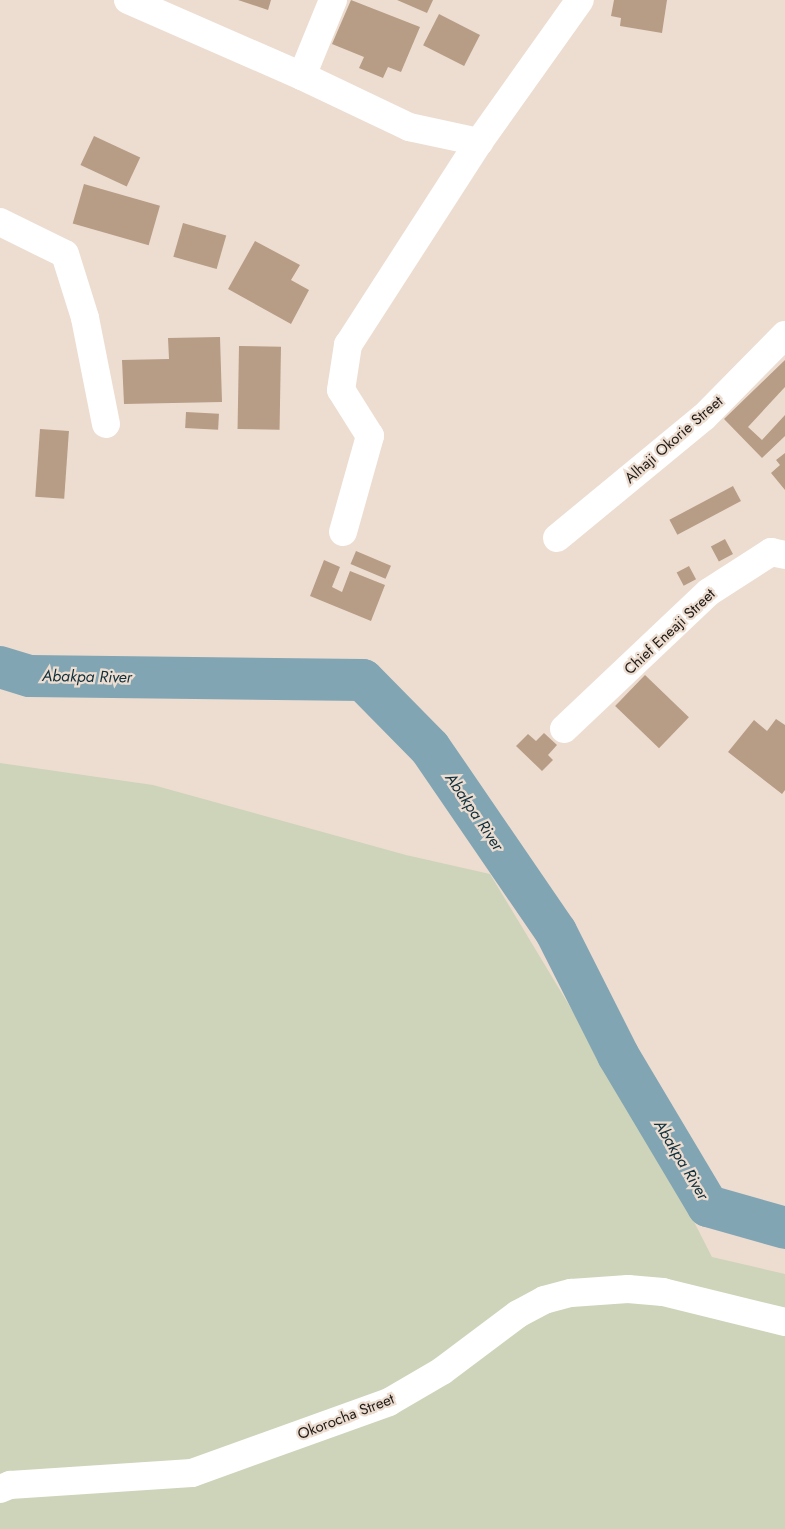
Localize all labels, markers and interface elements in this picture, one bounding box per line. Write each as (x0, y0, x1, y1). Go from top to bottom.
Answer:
street label: Alhaji Okorie Street (621, 393, 727, 487)
street label: Chief Eneaji Street (621, 585, 719, 679)
water label: Abakpa River (42, 667, 132, 687)
water label: Abakpa River (441, 769, 507, 855)
water label: Abakpa River (650, 1117, 712, 1203)
street label: Okorocha Street (295, 1390, 397, 1444)

